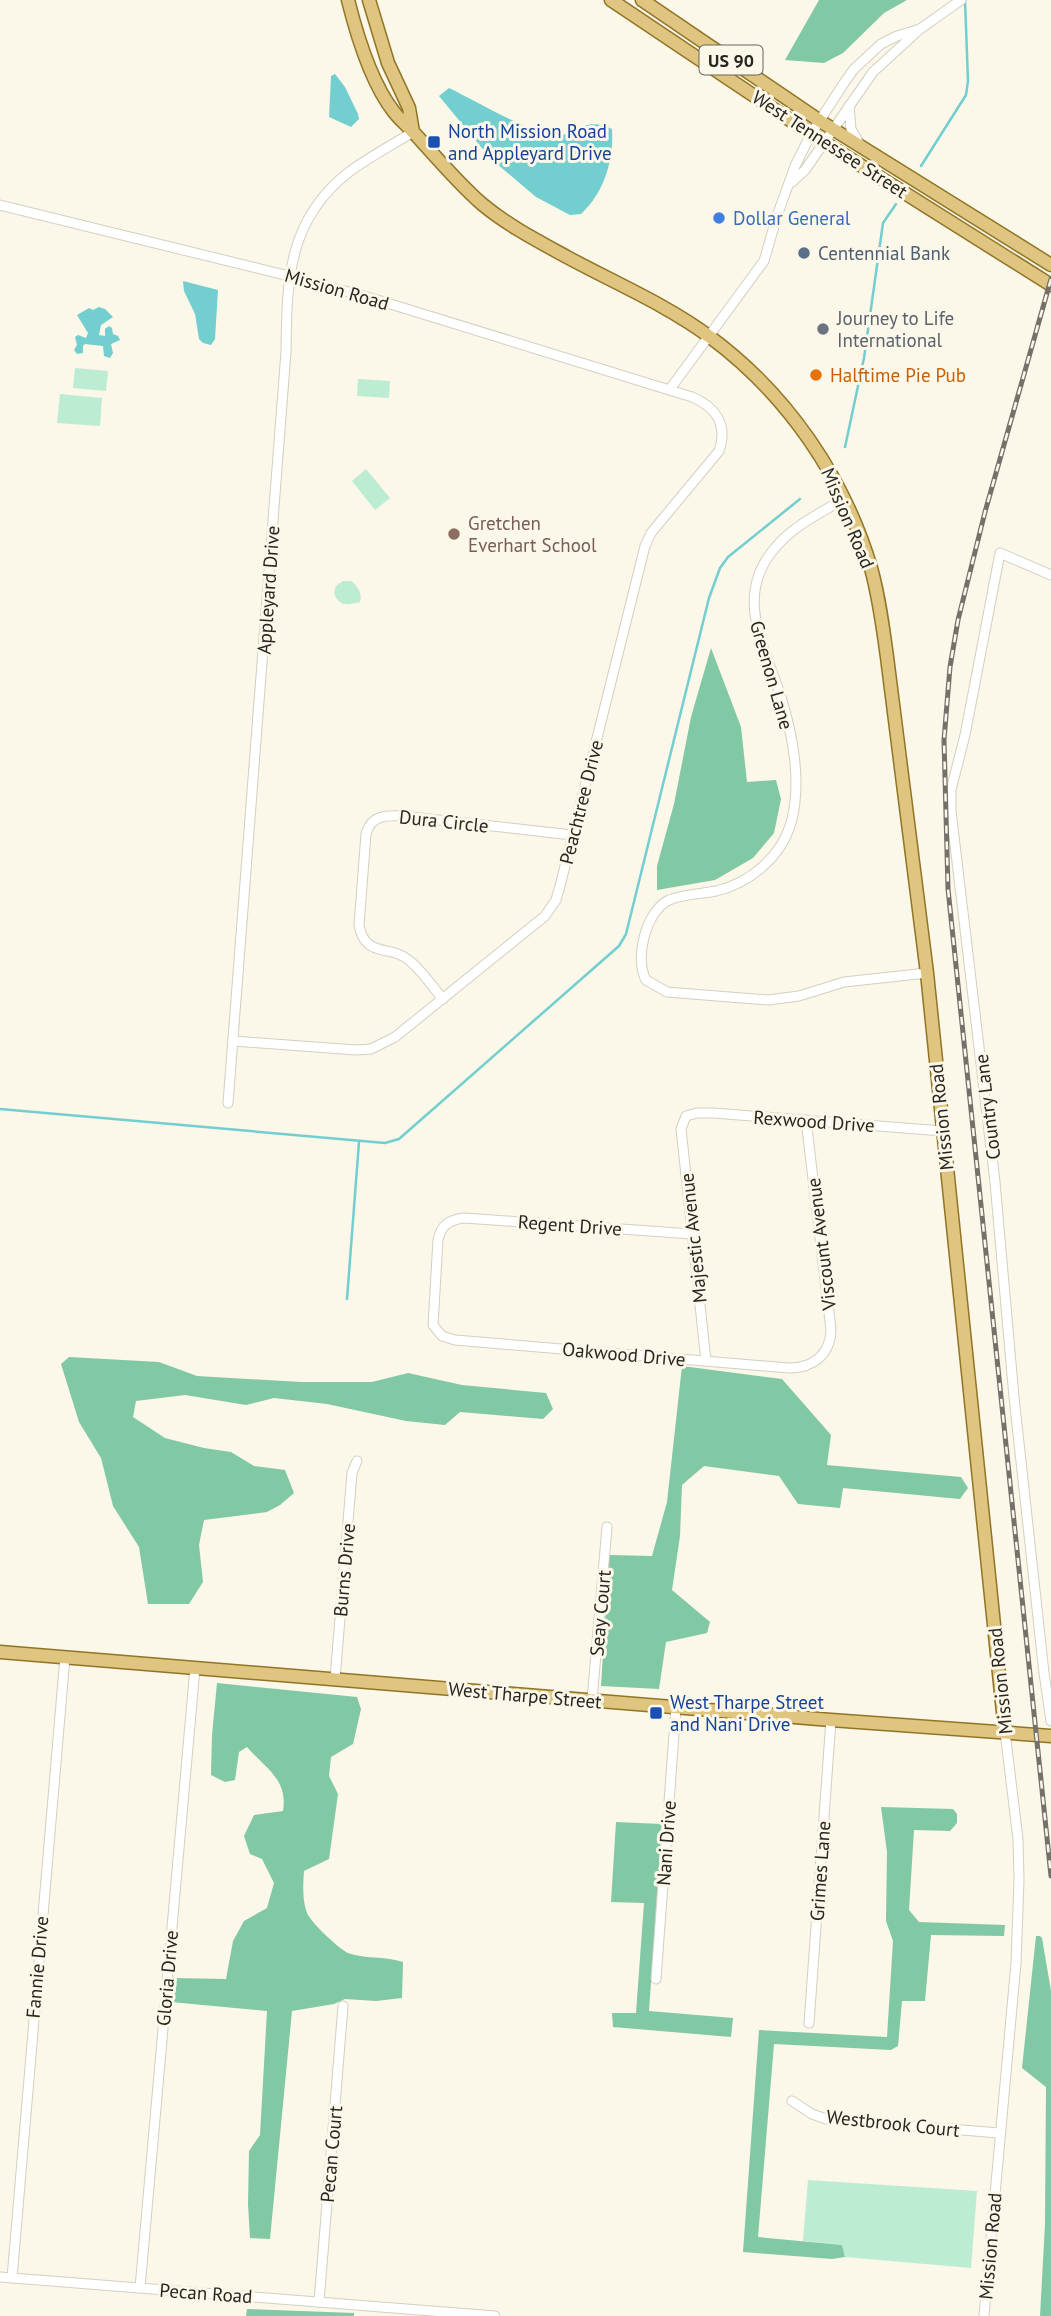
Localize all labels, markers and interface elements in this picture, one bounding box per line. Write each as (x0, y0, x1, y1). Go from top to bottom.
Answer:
road number: US 90 (700, 46, 762, 74)
street label: West Tennessee Street (748, 85, 913, 203)
place label: North Mission Road and Appleyard Drive (448, 119, 612, 165)
marker: North Mission Road and Appleyard Drive (426, 134, 442, 150)
place label: Dollar General (733, 206, 851, 230)
marker: Dollar General (711, 210, 727, 226)
place label: Centennial Bank (818, 241, 950, 265)
marker: Centennial Bank (796, 245, 812, 261)
street label: Mission Road (282, 263, 392, 315)
place label: Journey to Life International (836, 306, 954, 352)
marker: Journey to Life International (815, 321, 831, 337)
place label: Halftime Pie Pub (830, 363, 966, 387)
marker: Halftime Pie Pub (808, 367, 824, 383)
street label: Mission Road (816, 464, 880, 572)
place label: Gretchen Everhart School (468, 511, 597, 557)
street label: Appleyard Drive (252, 525, 284, 655)
marker: Gretchen Everhart School (446, 526, 462, 542)
street label: Greenon Lane (745, 618, 799, 732)
street label: Peachtree Drive (554, 737, 608, 867)
street label: Dura Circle (398, 804, 490, 838)
street label: Country Lane (969, 1053, 1005, 1161)
street label: Mission Road (923, 1062, 959, 1172)
street label: Rexwood Drive (753, 1105, 875, 1137)
street label: Majestic Avenue (674, 1172, 712, 1304)
street label: Viscount Avenue (801, 1176, 841, 1312)
street label: Regent Drive (517, 1209, 623, 1241)
street label: Oakwood Drive (561, 1337, 687, 1371)
street label: Burns Drive (328, 1522, 360, 1618)
street label: Seay Court (584, 1568, 616, 1657)
street label: Mission Road (982, 1626, 1018, 1736)
street label: West Tharpe Street (447, 1676, 603, 1714)
place label: West Tharpe Street and Nani Drive (670, 1690, 824, 1736)
marker: West Tharpe Street and Nani Drive (648, 1705, 664, 1721)
street label: Nani Drive (651, 1800, 681, 1886)
street label: Grimes Lane (805, 1820, 835, 1922)
street label: Fannie Drive (21, 1915, 53, 2019)
street label: Gloria Drive (151, 1929, 183, 2027)
street label: Pecan Court (315, 2104, 347, 2203)
street label: Westbrook Court (825, 2104, 961, 2142)
street label: Mission Road (973, 2192, 1007, 2300)
street label: Pecan Road (159, 2278, 253, 2308)

